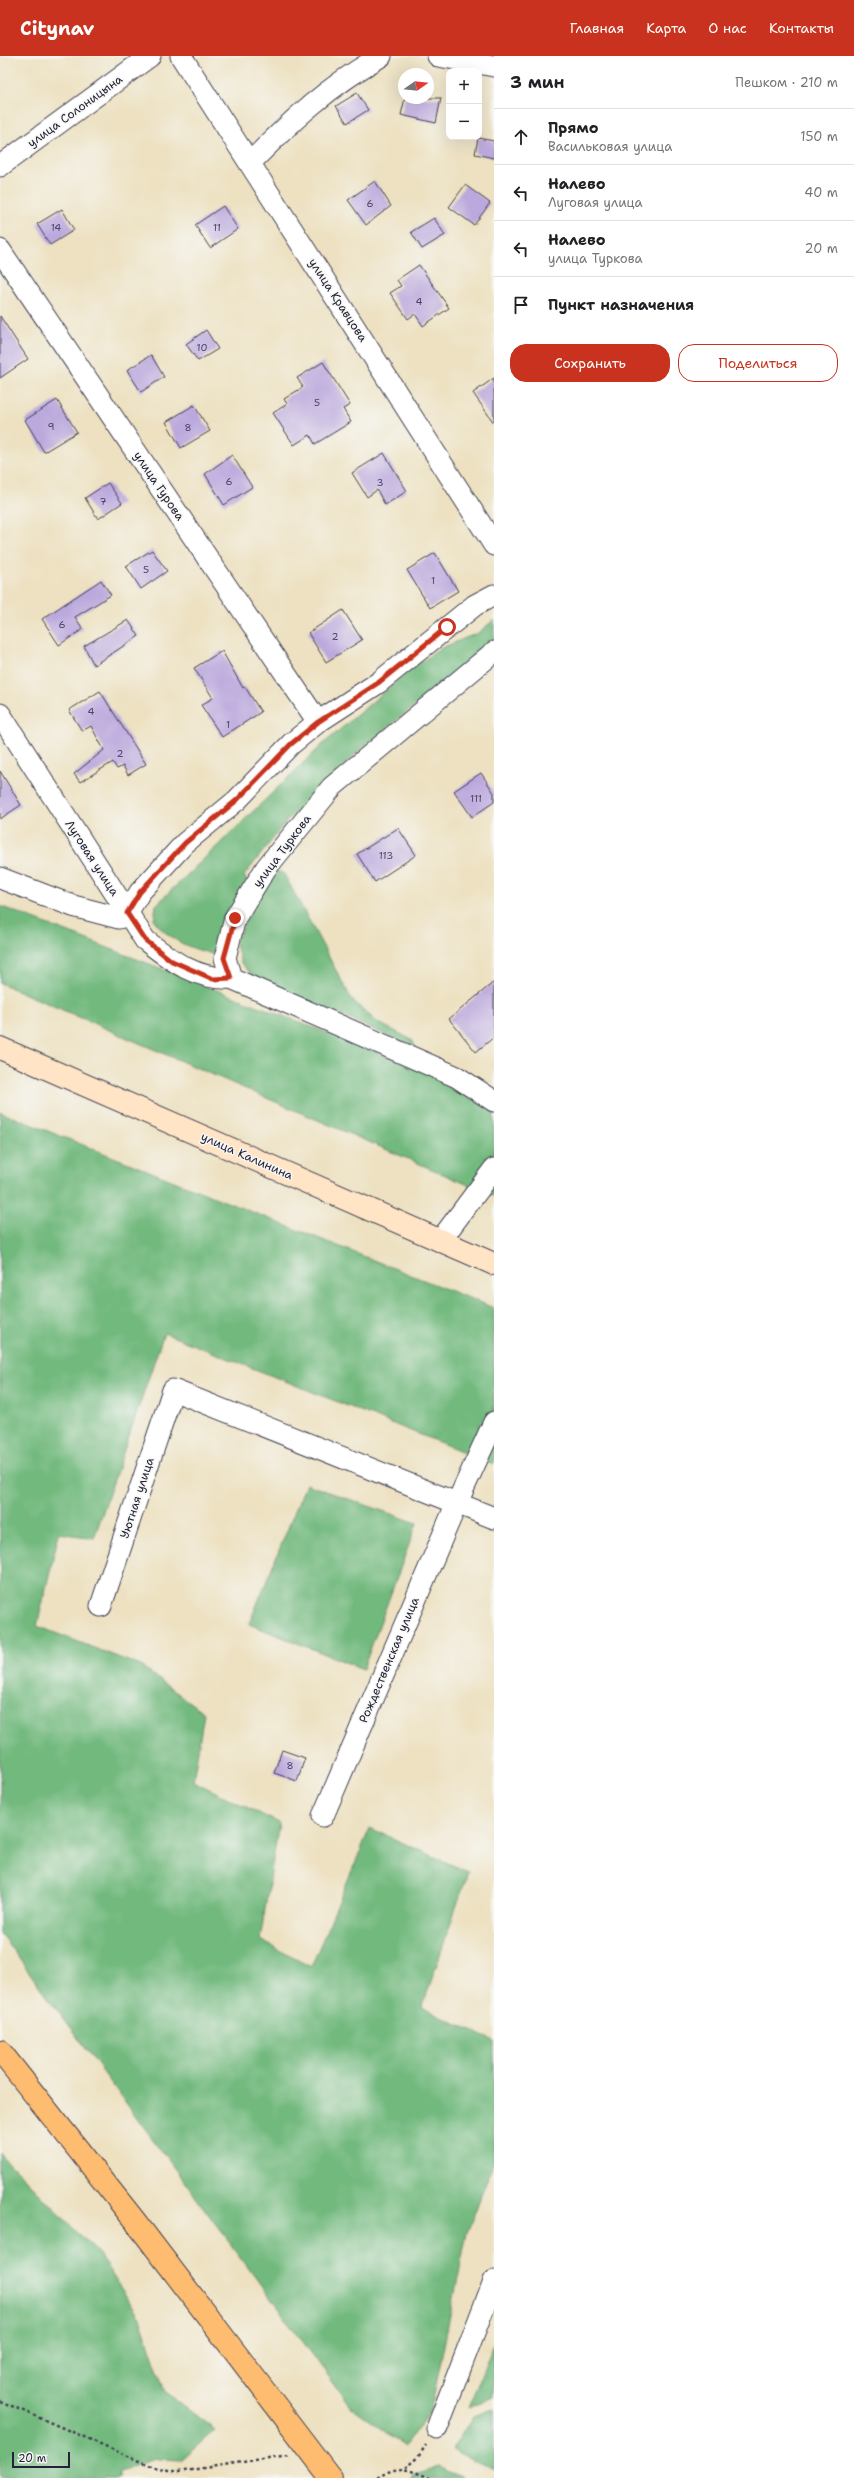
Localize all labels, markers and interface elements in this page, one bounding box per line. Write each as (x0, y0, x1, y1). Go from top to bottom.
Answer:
text: Citynav (20, 16, 94, 41)
text: Главная (570, 19, 624, 37)
text: Карта (646, 19, 686, 37)
text: О нас (708, 19, 747, 37)
text: Контакты (769, 19, 834, 37)
north arrow (398, 68, 434, 104)
map controls (446, 68, 482, 140)
button: + (446, 68, 482, 104)
street label: улица Солоницына (24, 71, 126, 151)
text: 3 мин (510, 71, 565, 93)
text: Пешком · 210 m (735, 74, 838, 91)
button: − (446, 104, 482, 140)
text: Прямо (548, 118, 598, 138)
icon: ahead (510, 126, 532, 148)
text: 150 m (800, 128, 838, 145)
text: Васильковая улица (548, 138, 672, 155)
text: Налево (548, 174, 606, 194)
icon: left (510, 182, 532, 204)
text: 40 m (804, 184, 838, 201)
text: Луговая улица (548, 194, 643, 211)
house number: 6 (367, 197, 374, 210)
house number: 14 (51, 221, 61, 234)
house number: 11 (213, 221, 221, 234)
text: Налево (548, 230, 606, 250)
icon: left (510, 238, 532, 260)
text: 20 m (805, 240, 838, 257)
text: улица Туркова (548, 250, 643, 267)
street label: улица Кравцова (305, 255, 371, 345)
icon: arrive (510, 294, 532, 316)
house number: 4 (416, 295, 423, 308)
text: Пункт назначения (548, 295, 694, 315)
house number: 10 (197, 341, 207, 354)
button: Сохранить (510, 344, 670, 382)
button: Поделиться (678, 344, 838, 382)
house number: 5 (314, 396, 320, 409)
house number: 9 (48, 420, 55, 433)
house number: 8 (185, 421, 192, 434)
street label: улица Гурова (130, 448, 188, 524)
house number: 6 (226, 475, 233, 488)
house number: 3 (377, 476, 384, 489)
house number: 7 (100, 495, 107, 508)
house number: 5 (143, 563, 149, 576)
house number: 1 (431, 574, 435, 587)
house number: 6 (59, 618, 66, 631)
route start (438, 618, 456, 636)
house number: 2 (332, 630, 339, 643)
house number: 4 (88, 705, 95, 718)
house number: 1 (226, 718, 230, 731)
house number: 2 (117, 747, 124, 760)
house number: 111 (470, 792, 482, 805)
street label: улица Туркова (249, 811, 315, 891)
street label: Луговая улица (61, 817, 123, 899)
house number: 113 (379, 849, 393, 862)
route end (226, 909, 244, 927)
street label: улица Калинина (198, 1129, 296, 1184)
street label: Уютная улица (116, 1455, 158, 1541)
street label: Рождественская улица (355, 1594, 423, 1725)
house number: 8 (287, 1759, 294, 1772)
scale bar (12, 2450, 70, 2469)
text: 20 m (18, 2451, 46, 2466)

